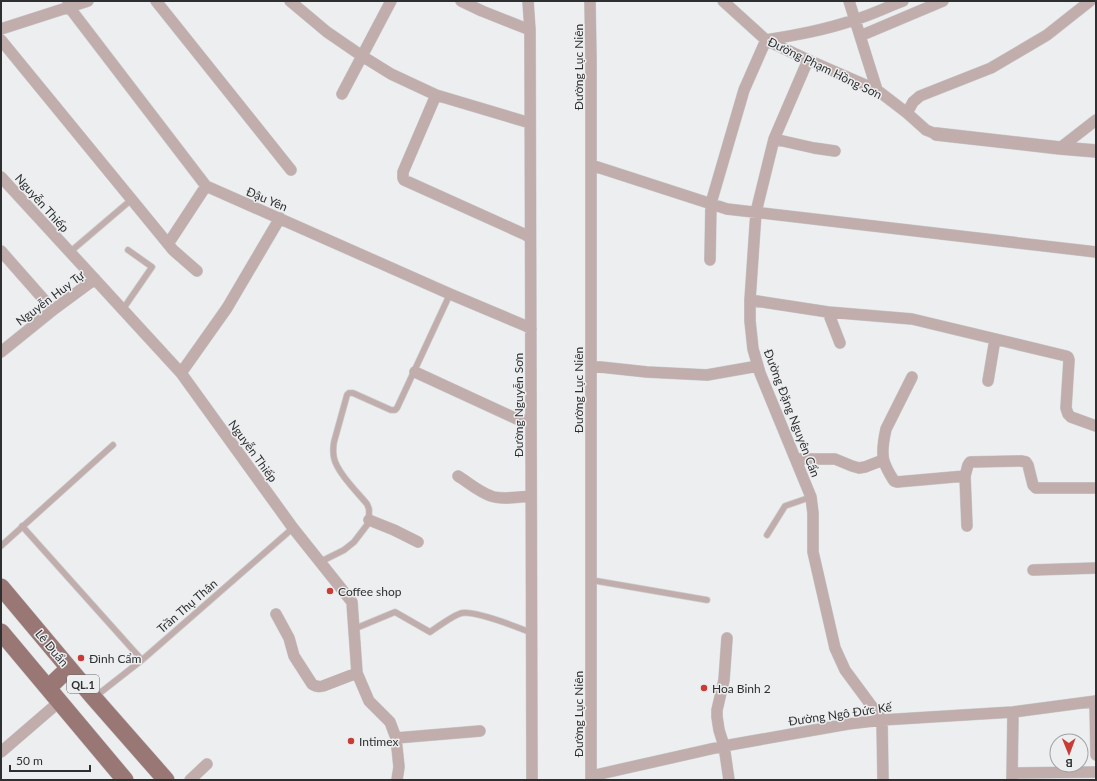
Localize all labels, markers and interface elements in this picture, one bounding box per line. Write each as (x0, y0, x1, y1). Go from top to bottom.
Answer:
street label: Đường Lục Niên (571, 24, 586, 110)
street label: Đường Phạm Hồng Sơn (765, 34, 885, 102)
street label: Nguyễn Thiếp (12, 171, 72, 235)
street label: Đậu Yên (244, 184, 290, 214)
street label: Nguyễn Huy Tự (13, 267, 87, 329)
street label: Đường Lục Niên (571, 347, 586, 433)
street label: Đường Đặng Nguyên Cẩn (761, 347, 823, 479)
street label: Đường Nguyễn Sơn (511, 353, 526, 457)
street label: Nguyễn Thiếp (225, 417, 281, 485)
street label: Trần Thụ Thân (154, 576, 220, 636)
place label: Coffee shop (338, 584, 402, 599)
marker: Coffee shop (325, 586, 335, 596)
street label: Lê Duẩn (32, 627, 72, 669)
place label: Đình Cẩm (89, 651, 141, 666)
marker: Đình Cẩm (76, 653, 86, 663)
street label: Đường Lục Niên (571, 671, 586, 757)
road number: QL.1 (67, 675, 99, 693)
place label: Hoa Binh 2 (712, 681, 771, 696)
marker: Hoa Binh 2 (699, 683, 709, 693)
street label: Đường Ngô Đức Kế (787, 699, 894, 729)
north arrow (1049, 733, 1089, 773)
place label: Intimex (359, 734, 398, 749)
marker: Intimex (346, 736, 356, 746)
scale bar (10, 747, 90, 773)
text: 50 m (16, 753, 43, 768)
text: B (1065, 757, 1073, 770)

